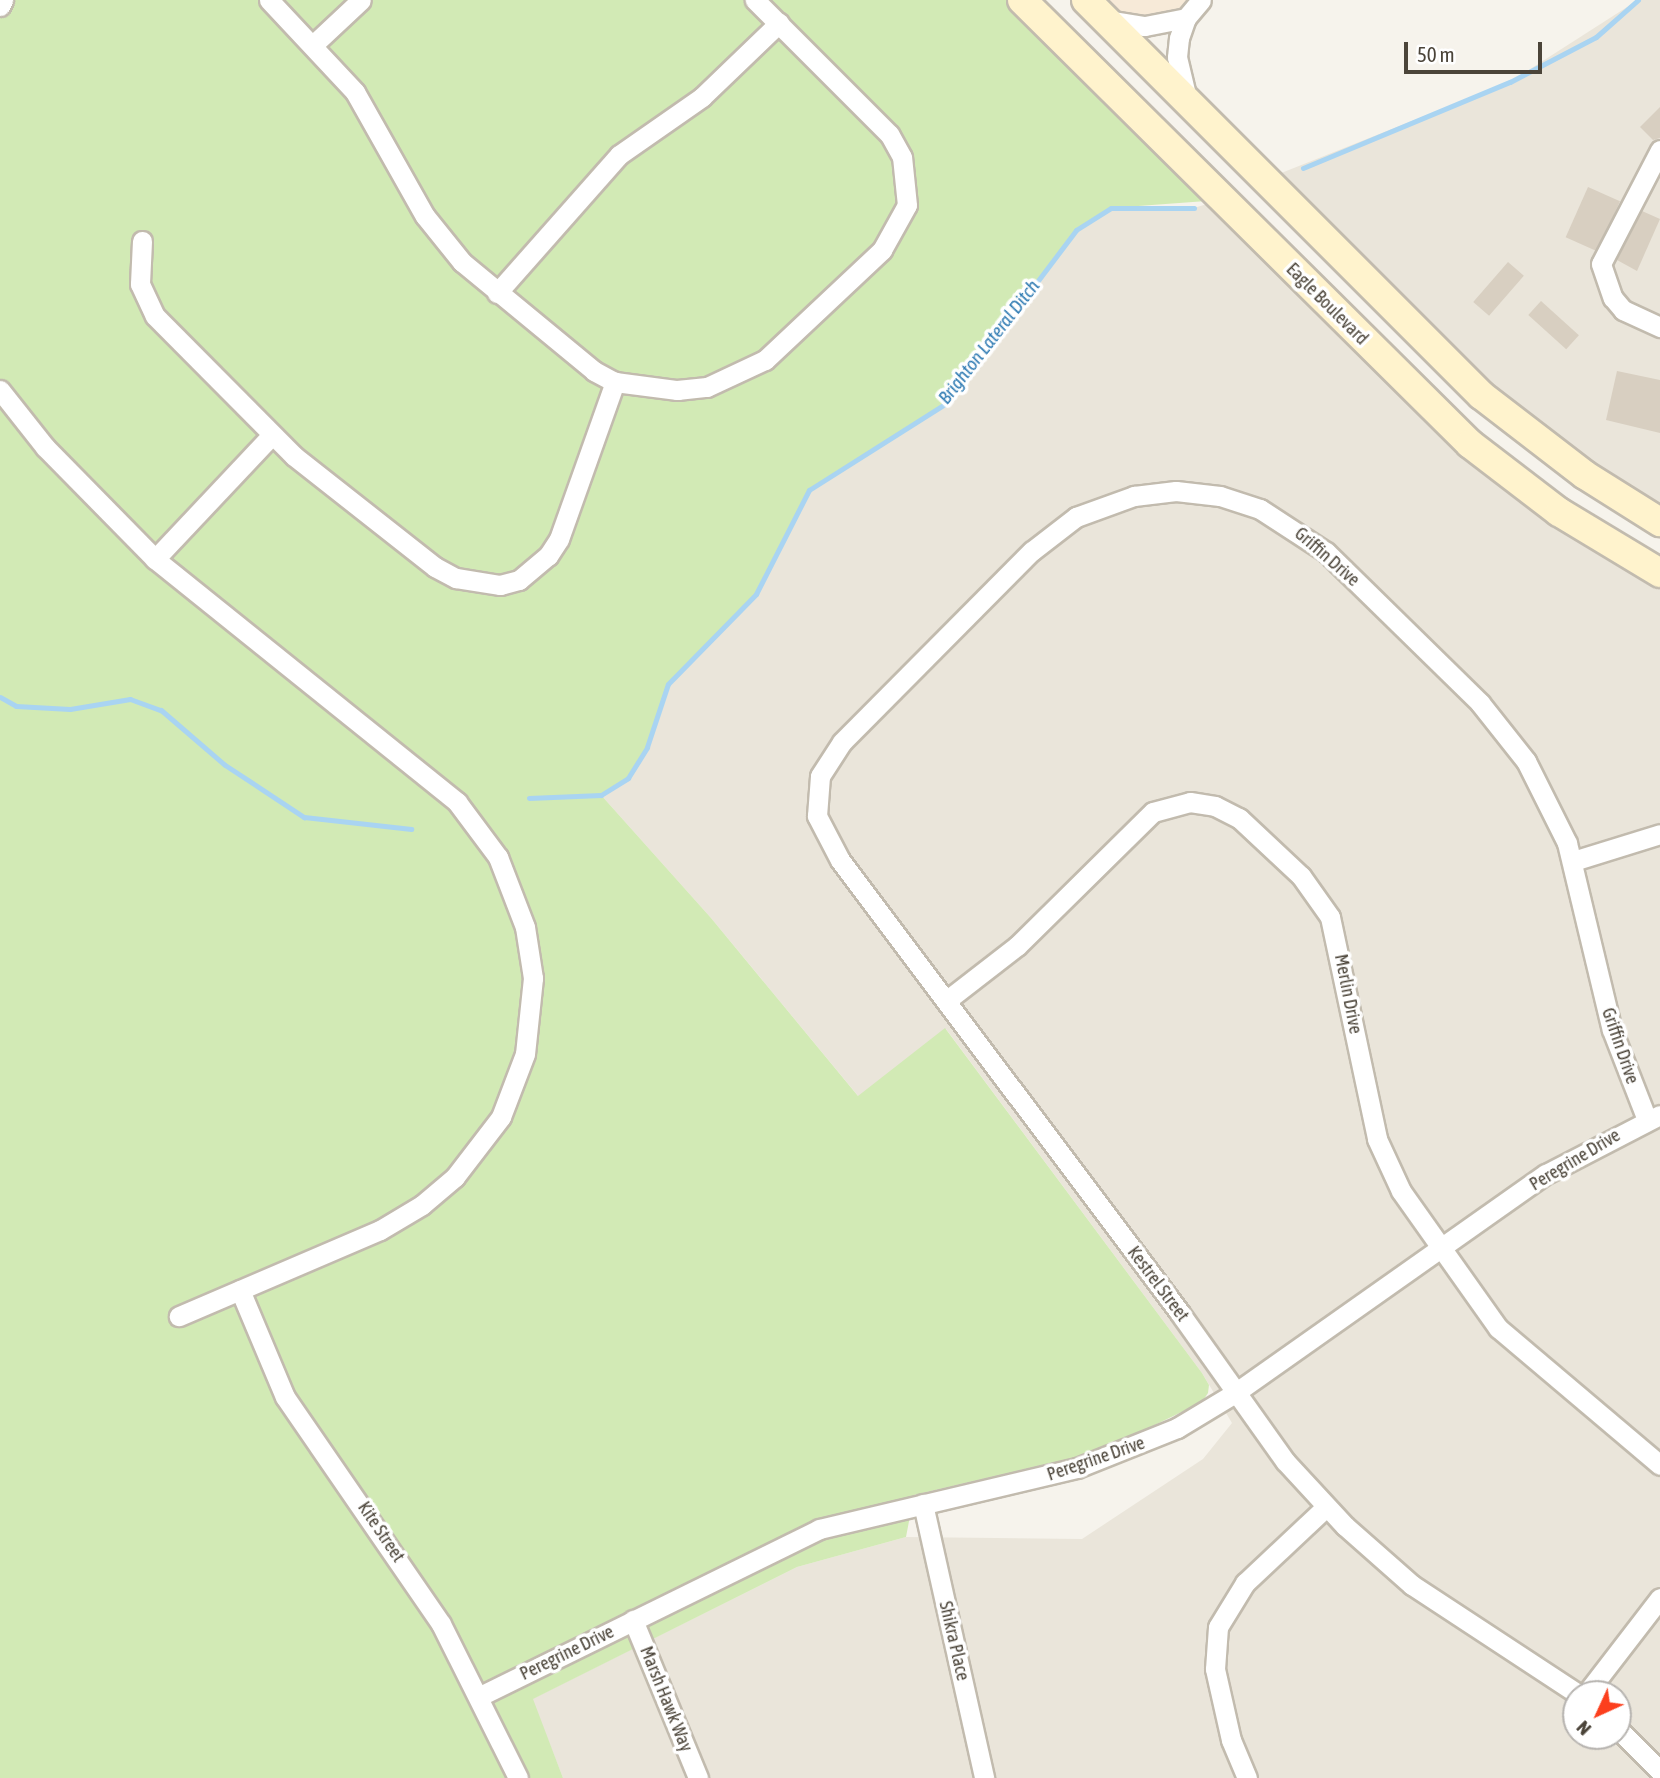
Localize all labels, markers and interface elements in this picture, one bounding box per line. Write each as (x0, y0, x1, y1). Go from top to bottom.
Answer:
scale bar (1408, 28, 1546, 72)
text: 50 m (1417, 42, 1455, 66)
street label: Eagle Boulevard (1282, 259, 1372, 349)
water label: Brighton Lateral Ditch (933, 275, 1045, 409)
street label: Griffin Drive (1290, 523, 1364, 591)
street label: Merlin Drive (1330, 952, 1366, 1036)
street label: Griffin Drive (1597, 1005, 1643, 1087)
street label: Peregrine Drive (1526, 1125, 1624, 1195)
street label: Kestrel Street (1123, 1242, 1193, 1326)
street label: Peregrine Drive (1044, 1432, 1148, 1486)
street label: Kite Street (353, 1498, 409, 1566)
street label: Shikra Place (934, 1599, 974, 1683)
street label: Peregrine Drive (517, 1621, 617, 1685)
street label: Marsh Hawk Way (635, 1643, 697, 1755)
north arrow (1562, 1680, 1632, 1750)
text: N (1572, 1717, 1595, 1740)

